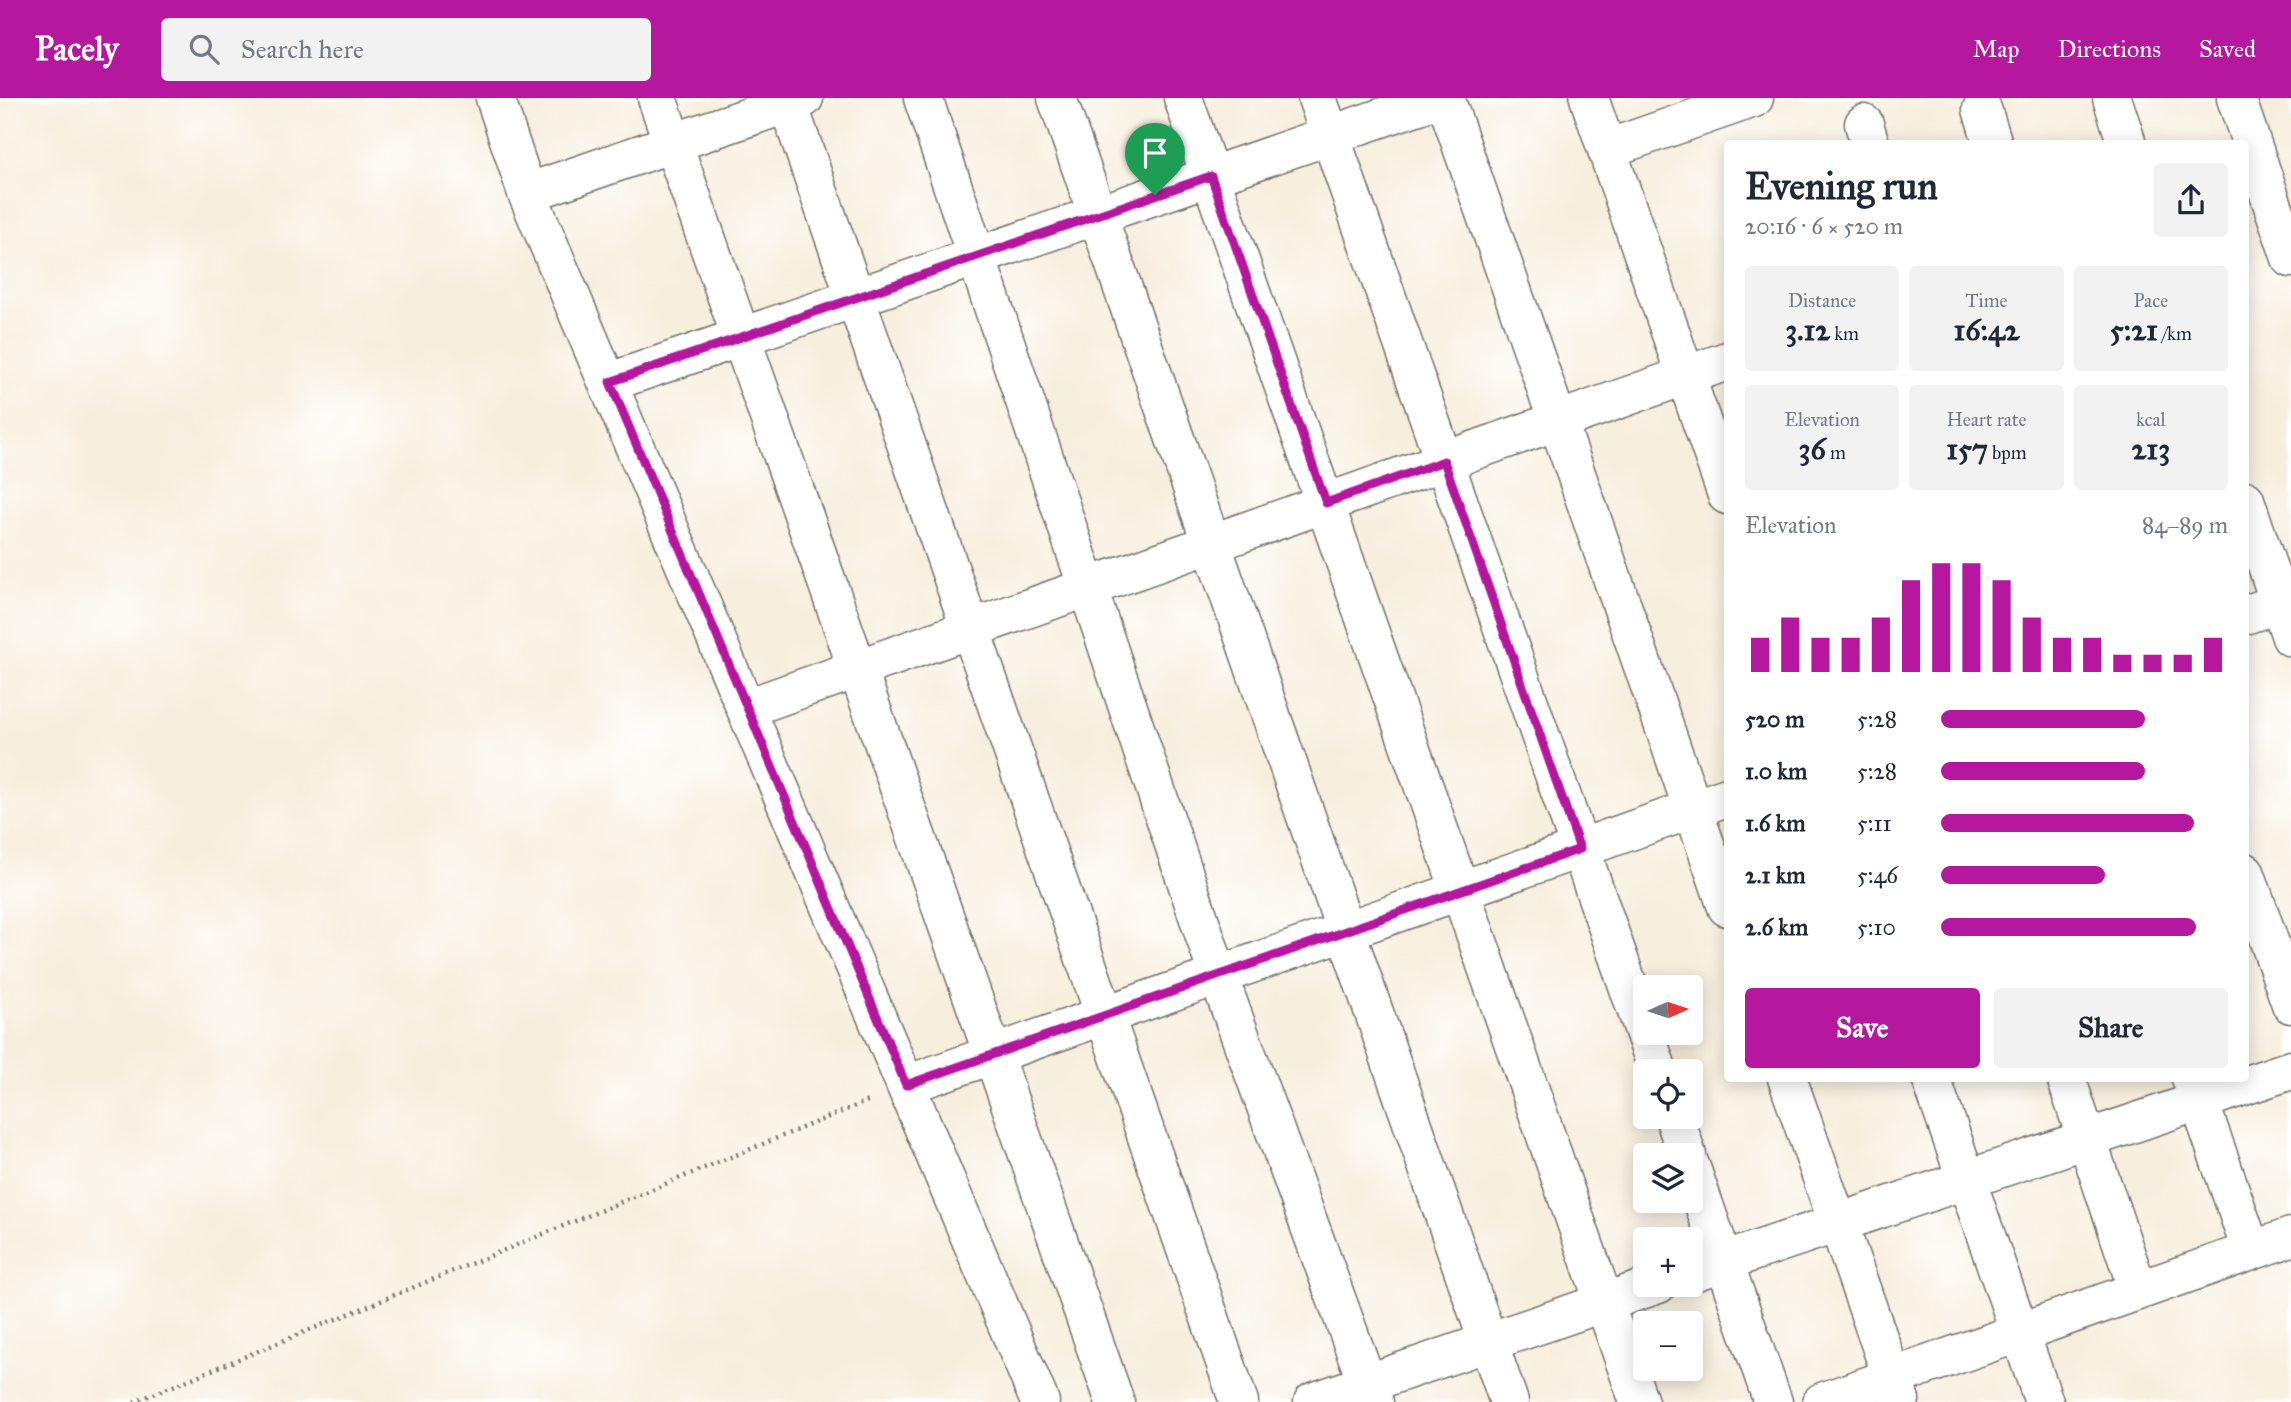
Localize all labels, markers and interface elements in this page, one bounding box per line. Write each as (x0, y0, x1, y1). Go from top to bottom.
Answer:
search box (161, 18, 651, 81)
text: Pacely (35, 29, 119, 69)
icon: search (185, 30, 223, 68)
text: Search here (241, 33, 364, 65)
text: Map (1973, 34, 2020, 64)
text: Directions (2058, 34, 2161, 64)
text: Saved (2199, 34, 2256, 64)
pin (1125, 123, 1185, 195)
icon: arrive (1136, 134, 1174, 172)
text: Evening run (1745, 163, 1938, 209)
button: share (2154, 163, 2228, 237)
text: 20:16 · 6 × 520 m (1745, 212, 1903, 240)
text: Distance (1788, 289, 1856, 312)
text: Time (1965, 289, 2008, 312)
text: Pace (2134, 289, 2168, 312)
text: 3.12 (1785, 312, 1830, 348)
text: 16:42 (1953, 312, 2020, 348)
text: 5:21 (2110, 312, 2158, 348)
text: km (1830, 322, 1859, 345)
text: /km (2158, 322, 2192, 345)
text: Elevation (1784, 408, 1860, 431)
text: Heart rate (1947, 408, 2026, 431)
text: kcal (2136, 408, 2166, 431)
text: 36 (1798, 431, 1826, 467)
text: 157 (1946, 431, 1988, 467)
text: 213 (2131, 431, 2170, 467)
text: m (1826, 441, 1846, 464)
text: bpm (1988, 441, 2027, 464)
text: Elevation (1745, 511, 1836, 539)
text: 84–89 m (2142, 511, 2228, 539)
text: 520 m (1745, 705, 1805, 733)
text: 5:28 (1857, 705, 1897, 733)
text: 1.0 km (1745, 757, 1807, 785)
text: 5:28 (1857, 757, 1897, 785)
text: 1.6 km (1745, 809, 1806, 837)
text: 5:11 (1857, 809, 1892, 837)
text: 2.1 km (1745, 861, 1806, 889)
text: 5:46 (1857, 861, 1898, 889)
text: 2.6 km (1745, 913, 1808, 941)
text: 5:10 (1857, 913, 1896, 941)
north arrow (1633, 975, 1703, 1045)
map controls (1633, 975, 1703, 1381)
button: Save (1745, 988, 1980, 1068)
button: Share (1994, 988, 2228, 1068)
button: locate (1633, 1059, 1703, 1129)
button: layers (1633, 1143, 1703, 1213)
button: + (1633, 1227, 1703, 1297)
button: − (1633, 1311, 1703, 1381)

